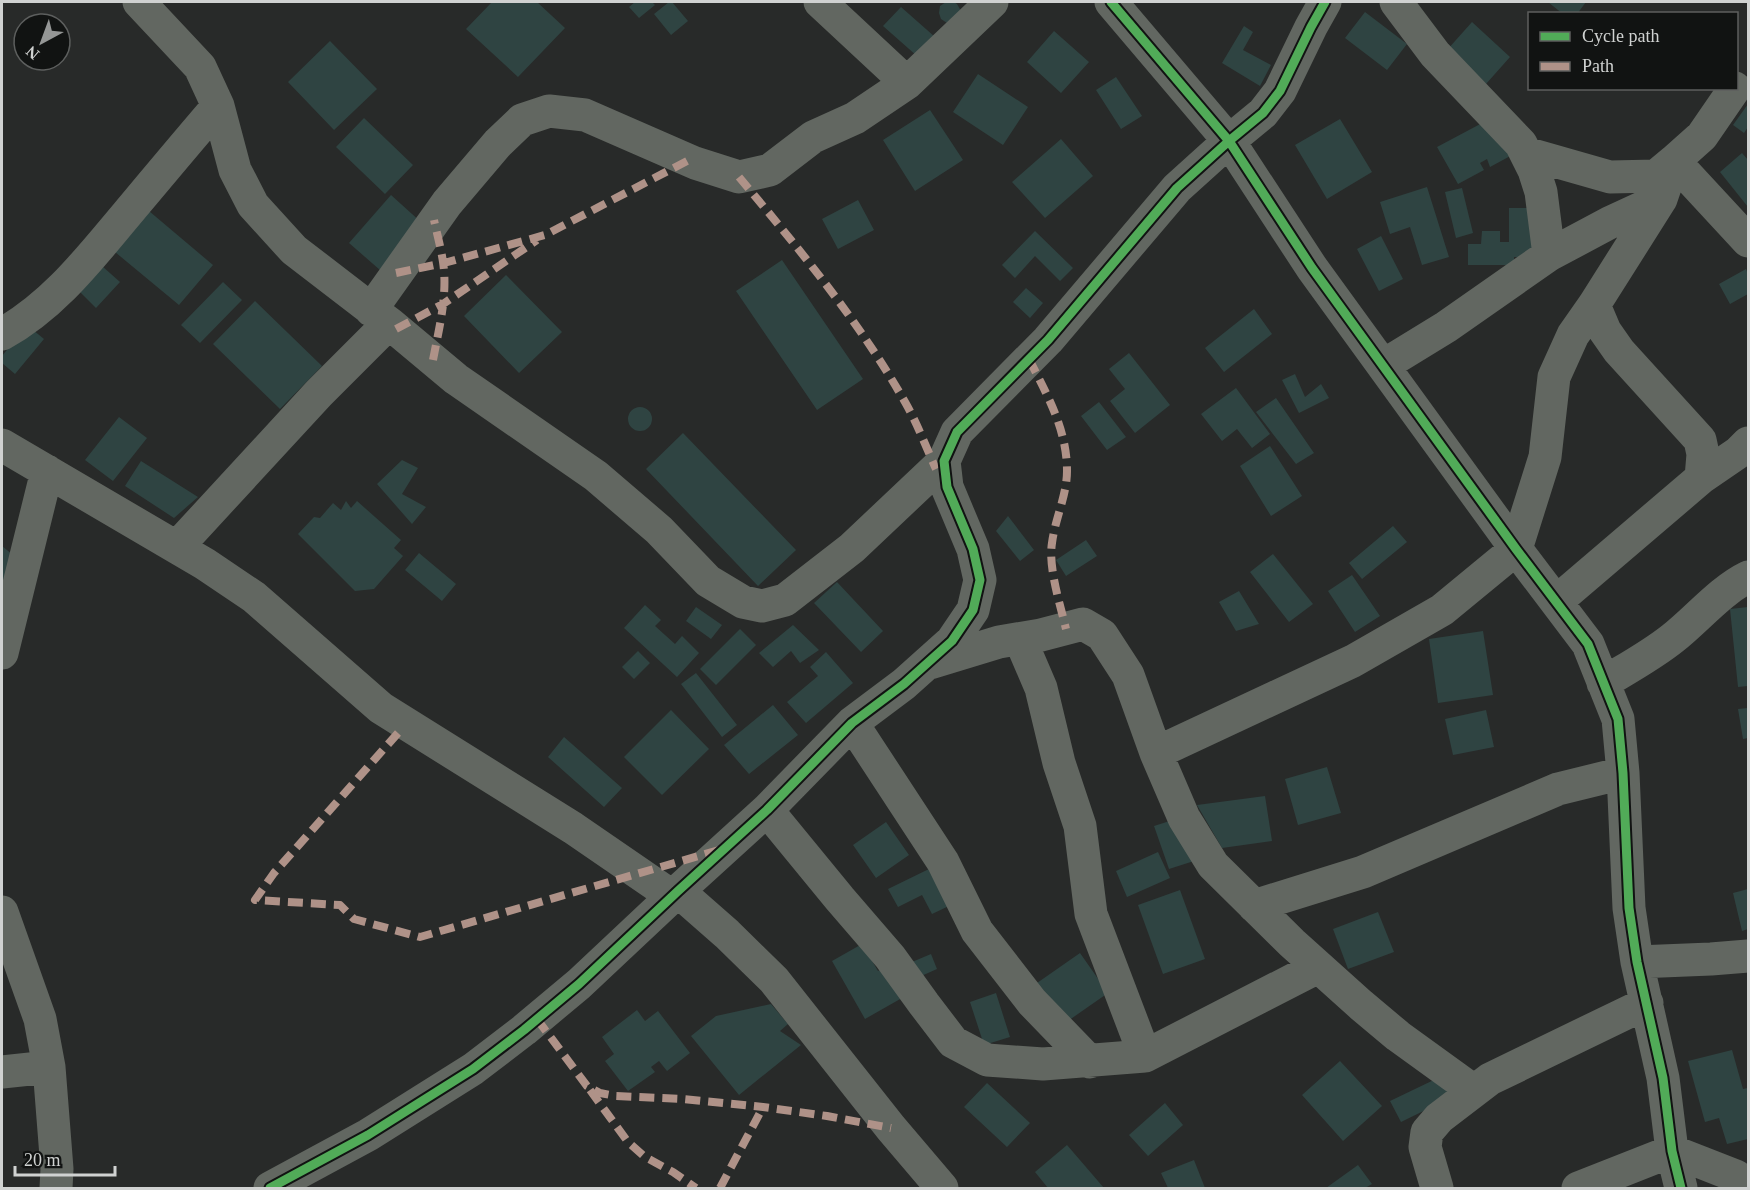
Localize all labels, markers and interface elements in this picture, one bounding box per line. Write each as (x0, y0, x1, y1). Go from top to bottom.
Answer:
north arrow (12, 12, 72, 72)
legend (1528, 12, 1738, 90)
text: Cycle path (1582, 26, 1659, 46)
text: N (22, 42, 42, 63)
text: Path (1582, 56, 1614, 76)
scale bar (15, 1139, 116, 1177)
text: 20 m (24, 1150, 61, 1170)

